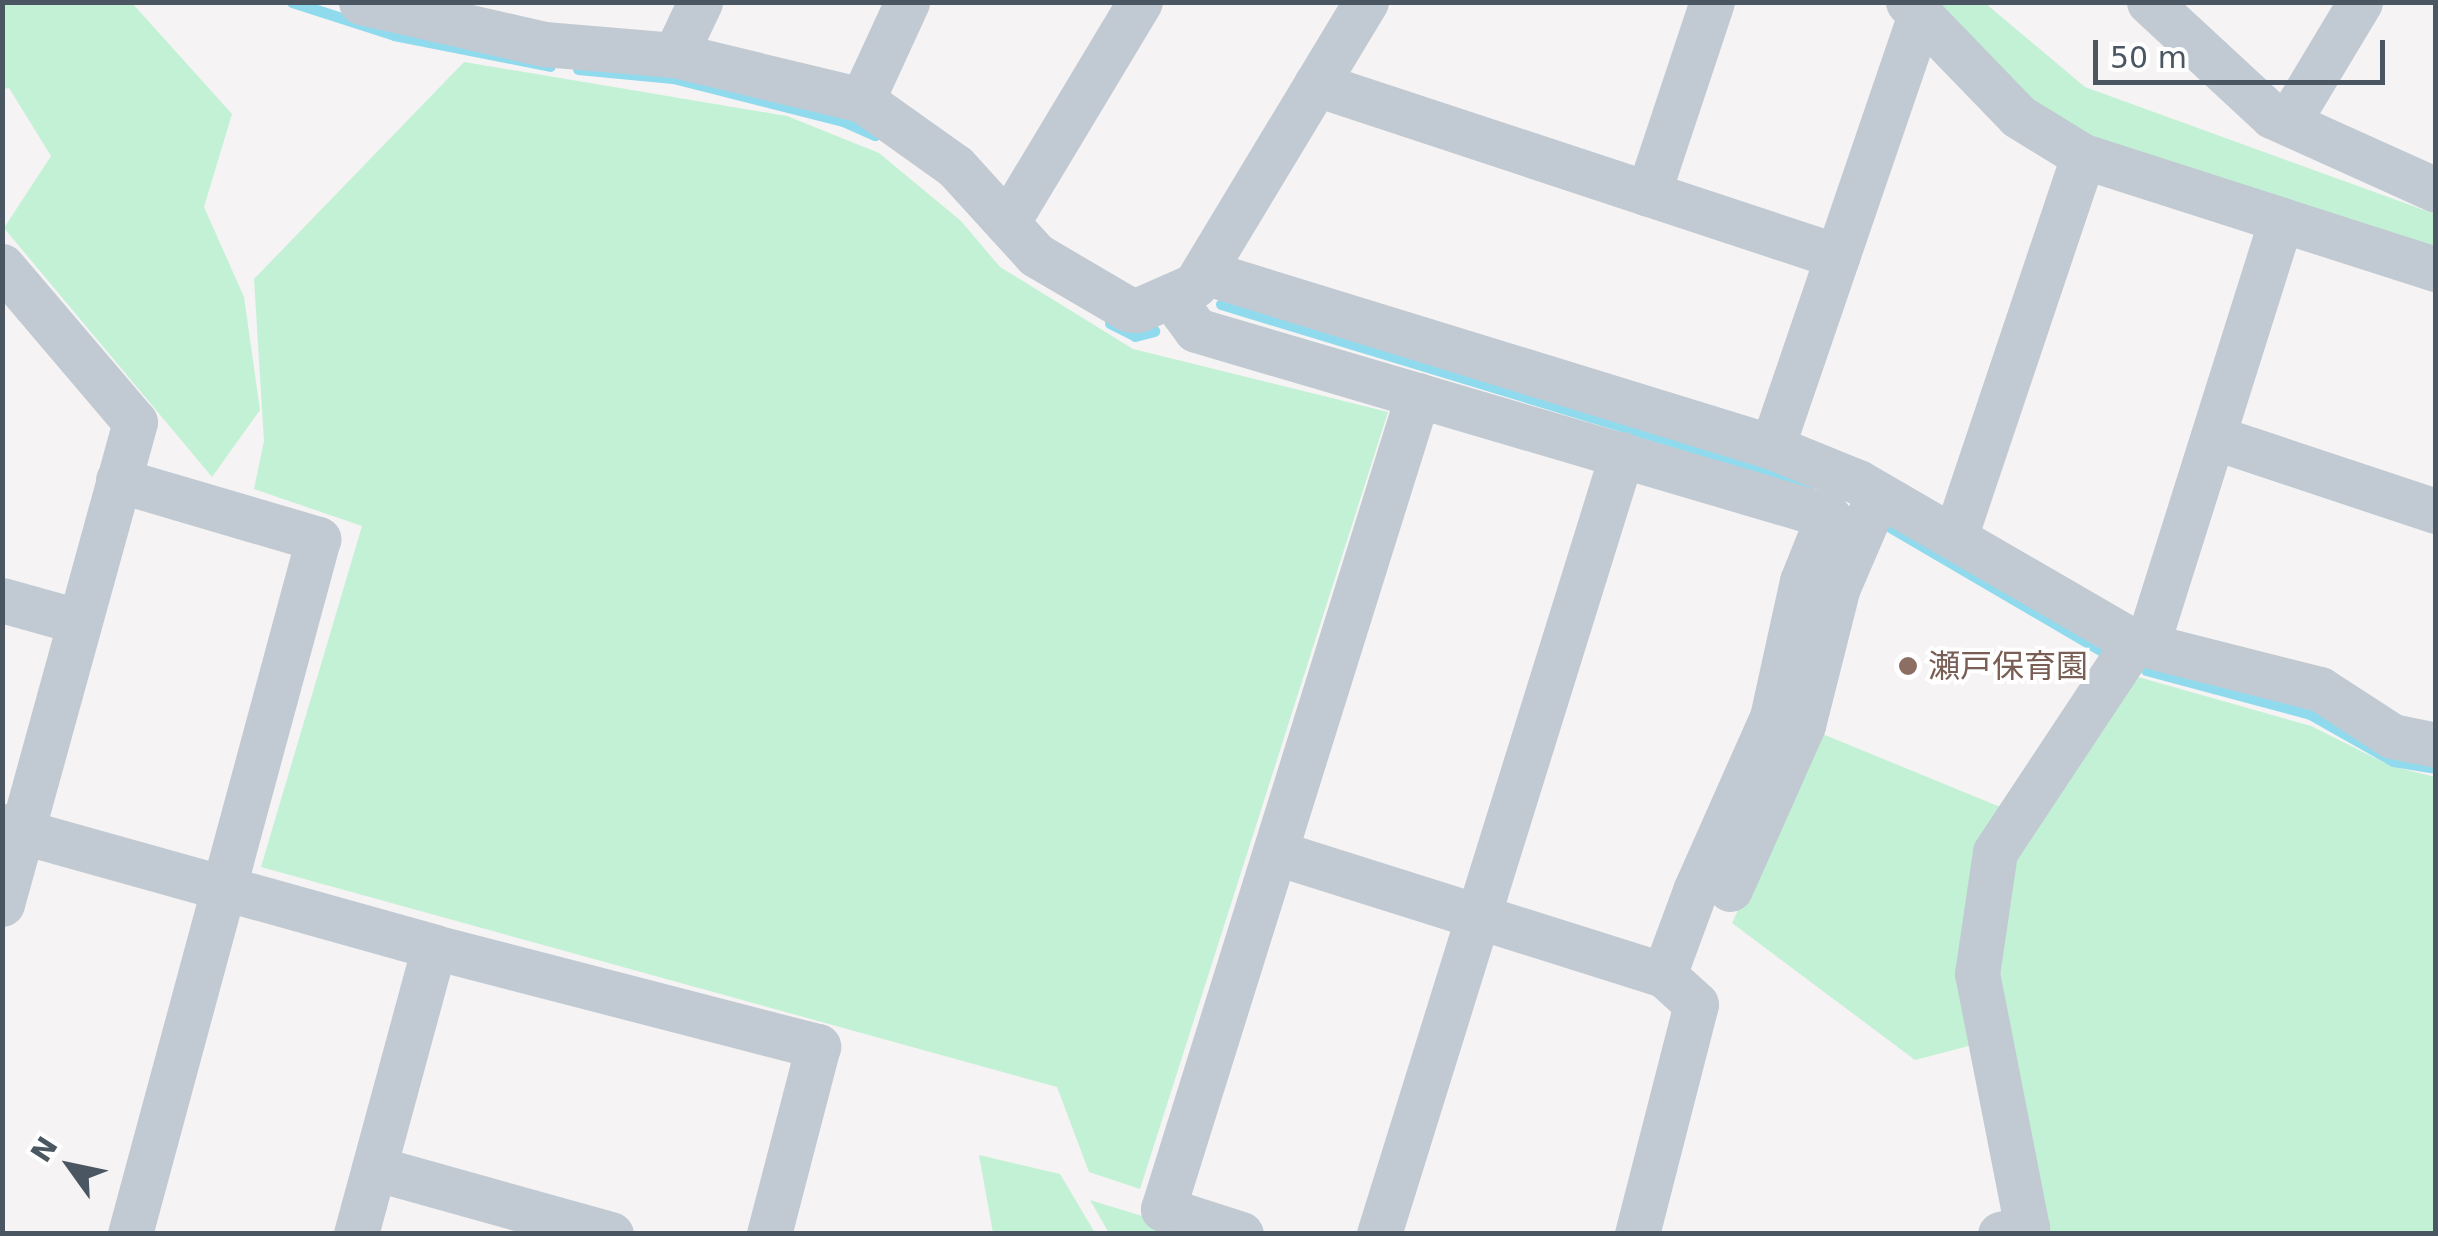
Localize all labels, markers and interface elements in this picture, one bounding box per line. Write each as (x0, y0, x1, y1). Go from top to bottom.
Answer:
scale bar (2098, 20, 2390, 82)
text: 50 m (2110, 40, 2187, 75)
place label: 瀬戸保育園 (1928, 647, 2088, 685)
marker: 瀬戸保育園 (1897, 655, 1919, 677)
north arrow (20, 1116, 120, 1216)
text: N (24, 1131, 65, 1168)

